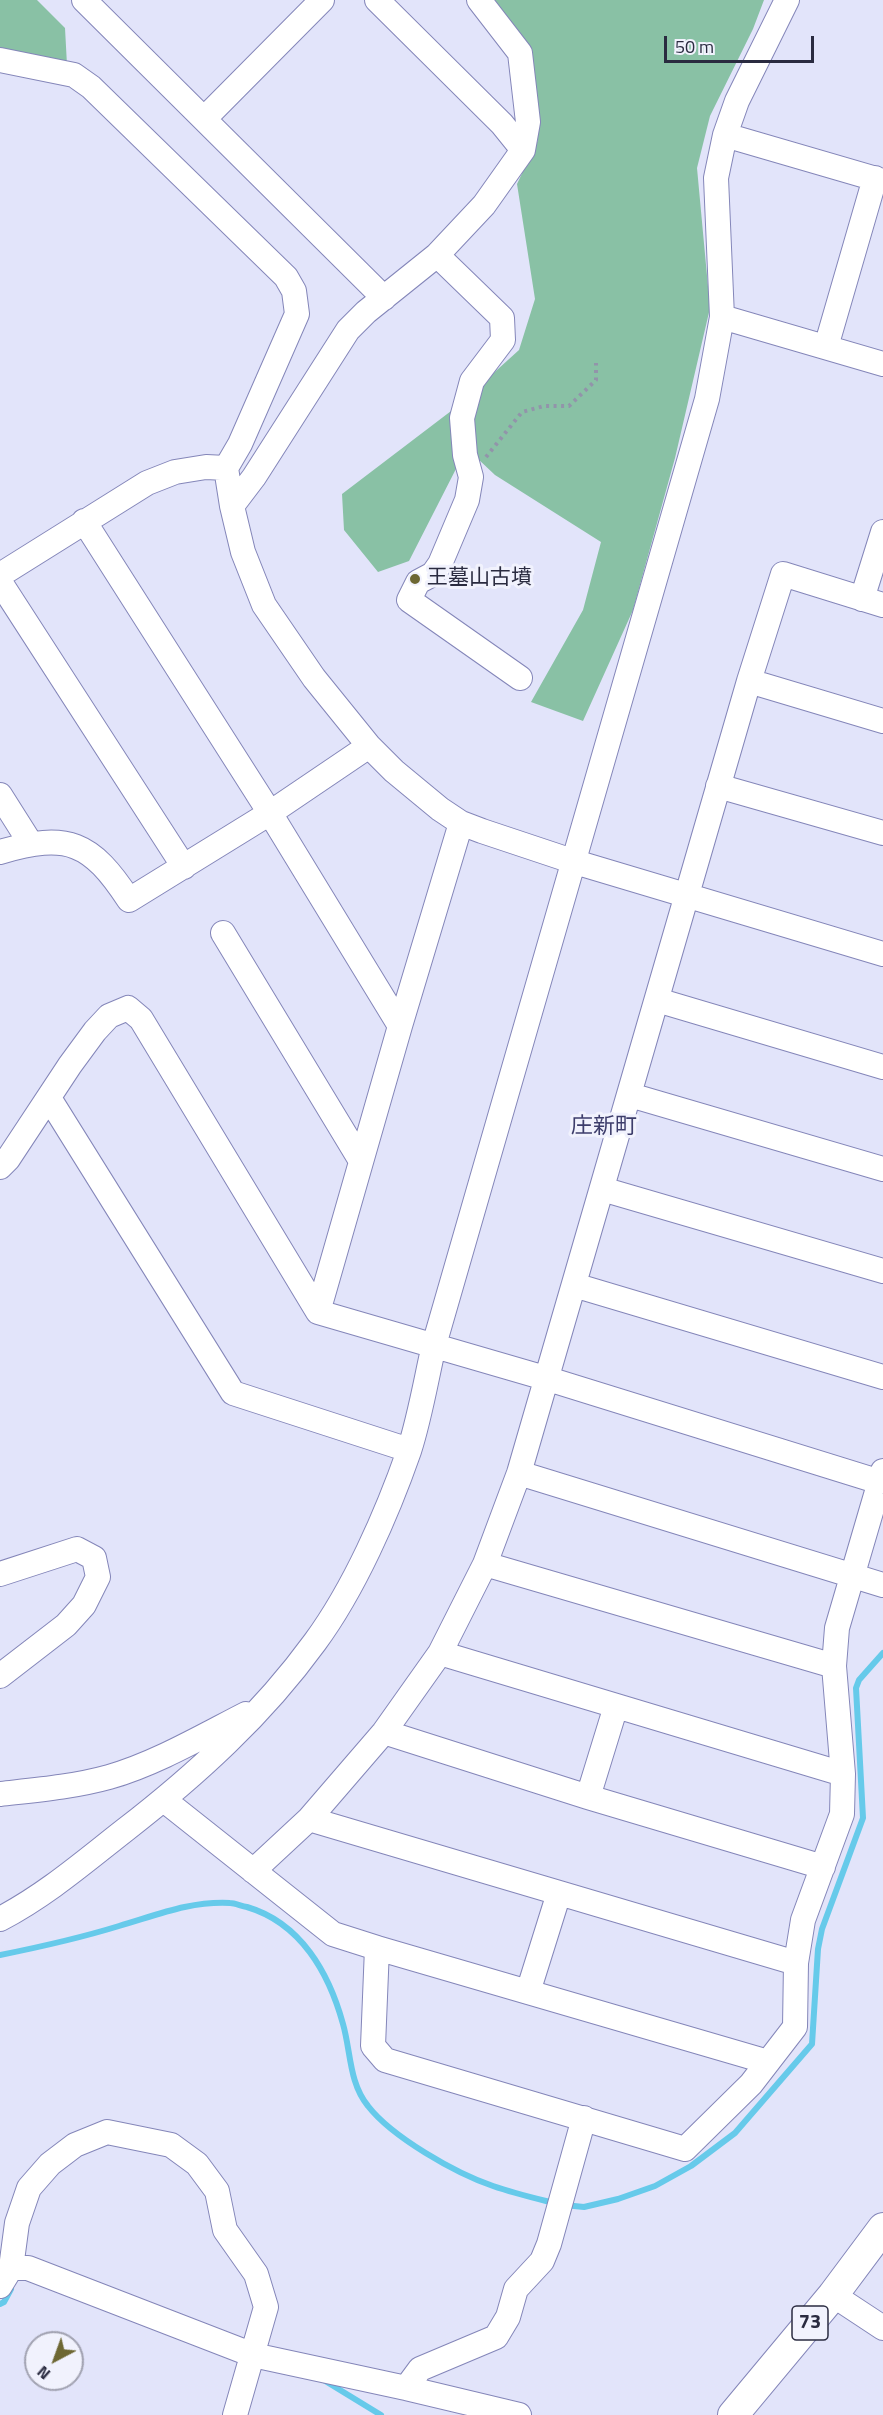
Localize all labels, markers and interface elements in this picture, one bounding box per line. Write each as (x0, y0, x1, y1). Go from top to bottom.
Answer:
scale bar (667, 24, 817, 62)
text: 50 m (675, 33, 714, 60)
place label: 王墓山古墳 (427, 566, 532, 592)
marker: 王墓山古墳 (408, 572, 422, 586)
district label: 庄新町 (571, 1115, 637, 1141)
road number: 73 (792, 2306, 828, 2340)
north arrow (24, 2331, 84, 2391)
text: N (31, 2360, 56, 2386)

